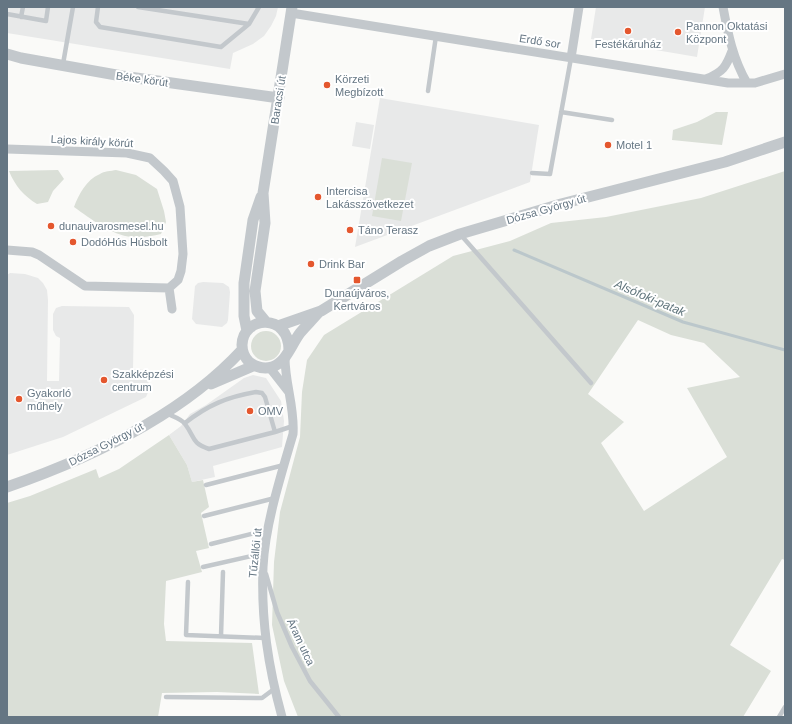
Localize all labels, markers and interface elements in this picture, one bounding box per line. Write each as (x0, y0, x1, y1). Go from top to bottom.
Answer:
place label: Pannon Oktatási Központ (686, 20, 767, 45)
marker: Festékáruház (623, 26, 633, 36)
marker: Pannon Oktatási Központ (673, 27, 683, 37)
street label: Erdő sor (519, 32, 562, 50)
place label: Festékáruház (595, 38, 661, 50)
street label: Béke körút (115, 69, 169, 89)
place label: Körzeti Megbízott (335, 73, 383, 98)
street label: Baracsi út (268, 75, 288, 125)
marker: Körzeti Megbízott (322, 80, 332, 90)
street label: Lajos király körút (50, 133, 134, 149)
place label: Motel 1 (616, 139, 652, 151)
marker: Motel 1 (603, 140, 613, 150)
place label: Intercisa Lakásszövetkezet (326, 185, 413, 210)
marker: Intercisa Lakásszövetkezet (313, 192, 323, 202)
street label: Dózsa György út (505, 192, 587, 226)
place label: dunaujvarosmesel.hu (59, 220, 164, 232)
marker: dunaujvarosmesel.hu (46, 221, 56, 231)
place label: Táno Terasz (358, 224, 418, 236)
marker: Táno Terasz (345, 225, 355, 235)
place label: DodóHús Húsbolt (81, 236, 167, 248)
marker: DodóHús Húsbolt (68, 237, 78, 247)
place label: Drink Bar (319, 258, 365, 270)
marker: Drink Bar (306, 259, 316, 269)
marker: Dunaújváros, Kertváros (352, 275, 362, 285)
water label: Alsófoki-patak (612, 276, 688, 320)
place label: Dunaújváros, Kertváros (325, 287, 389, 312)
place label: Szakképzési centrum (112, 368, 174, 393)
marker: Szakképzési centrum (99, 375, 109, 385)
place label: Gyakorló műhely (27, 387, 71, 412)
marker: Gyakorló műhely (14, 394, 24, 404)
place label: OMV (258, 405, 284, 417)
marker: OMV (245, 406, 255, 416)
street label: Dózsa György út (67, 420, 145, 468)
street label: Tűzállói út (246, 527, 264, 579)
street label: Áram utca (285, 617, 317, 668)

